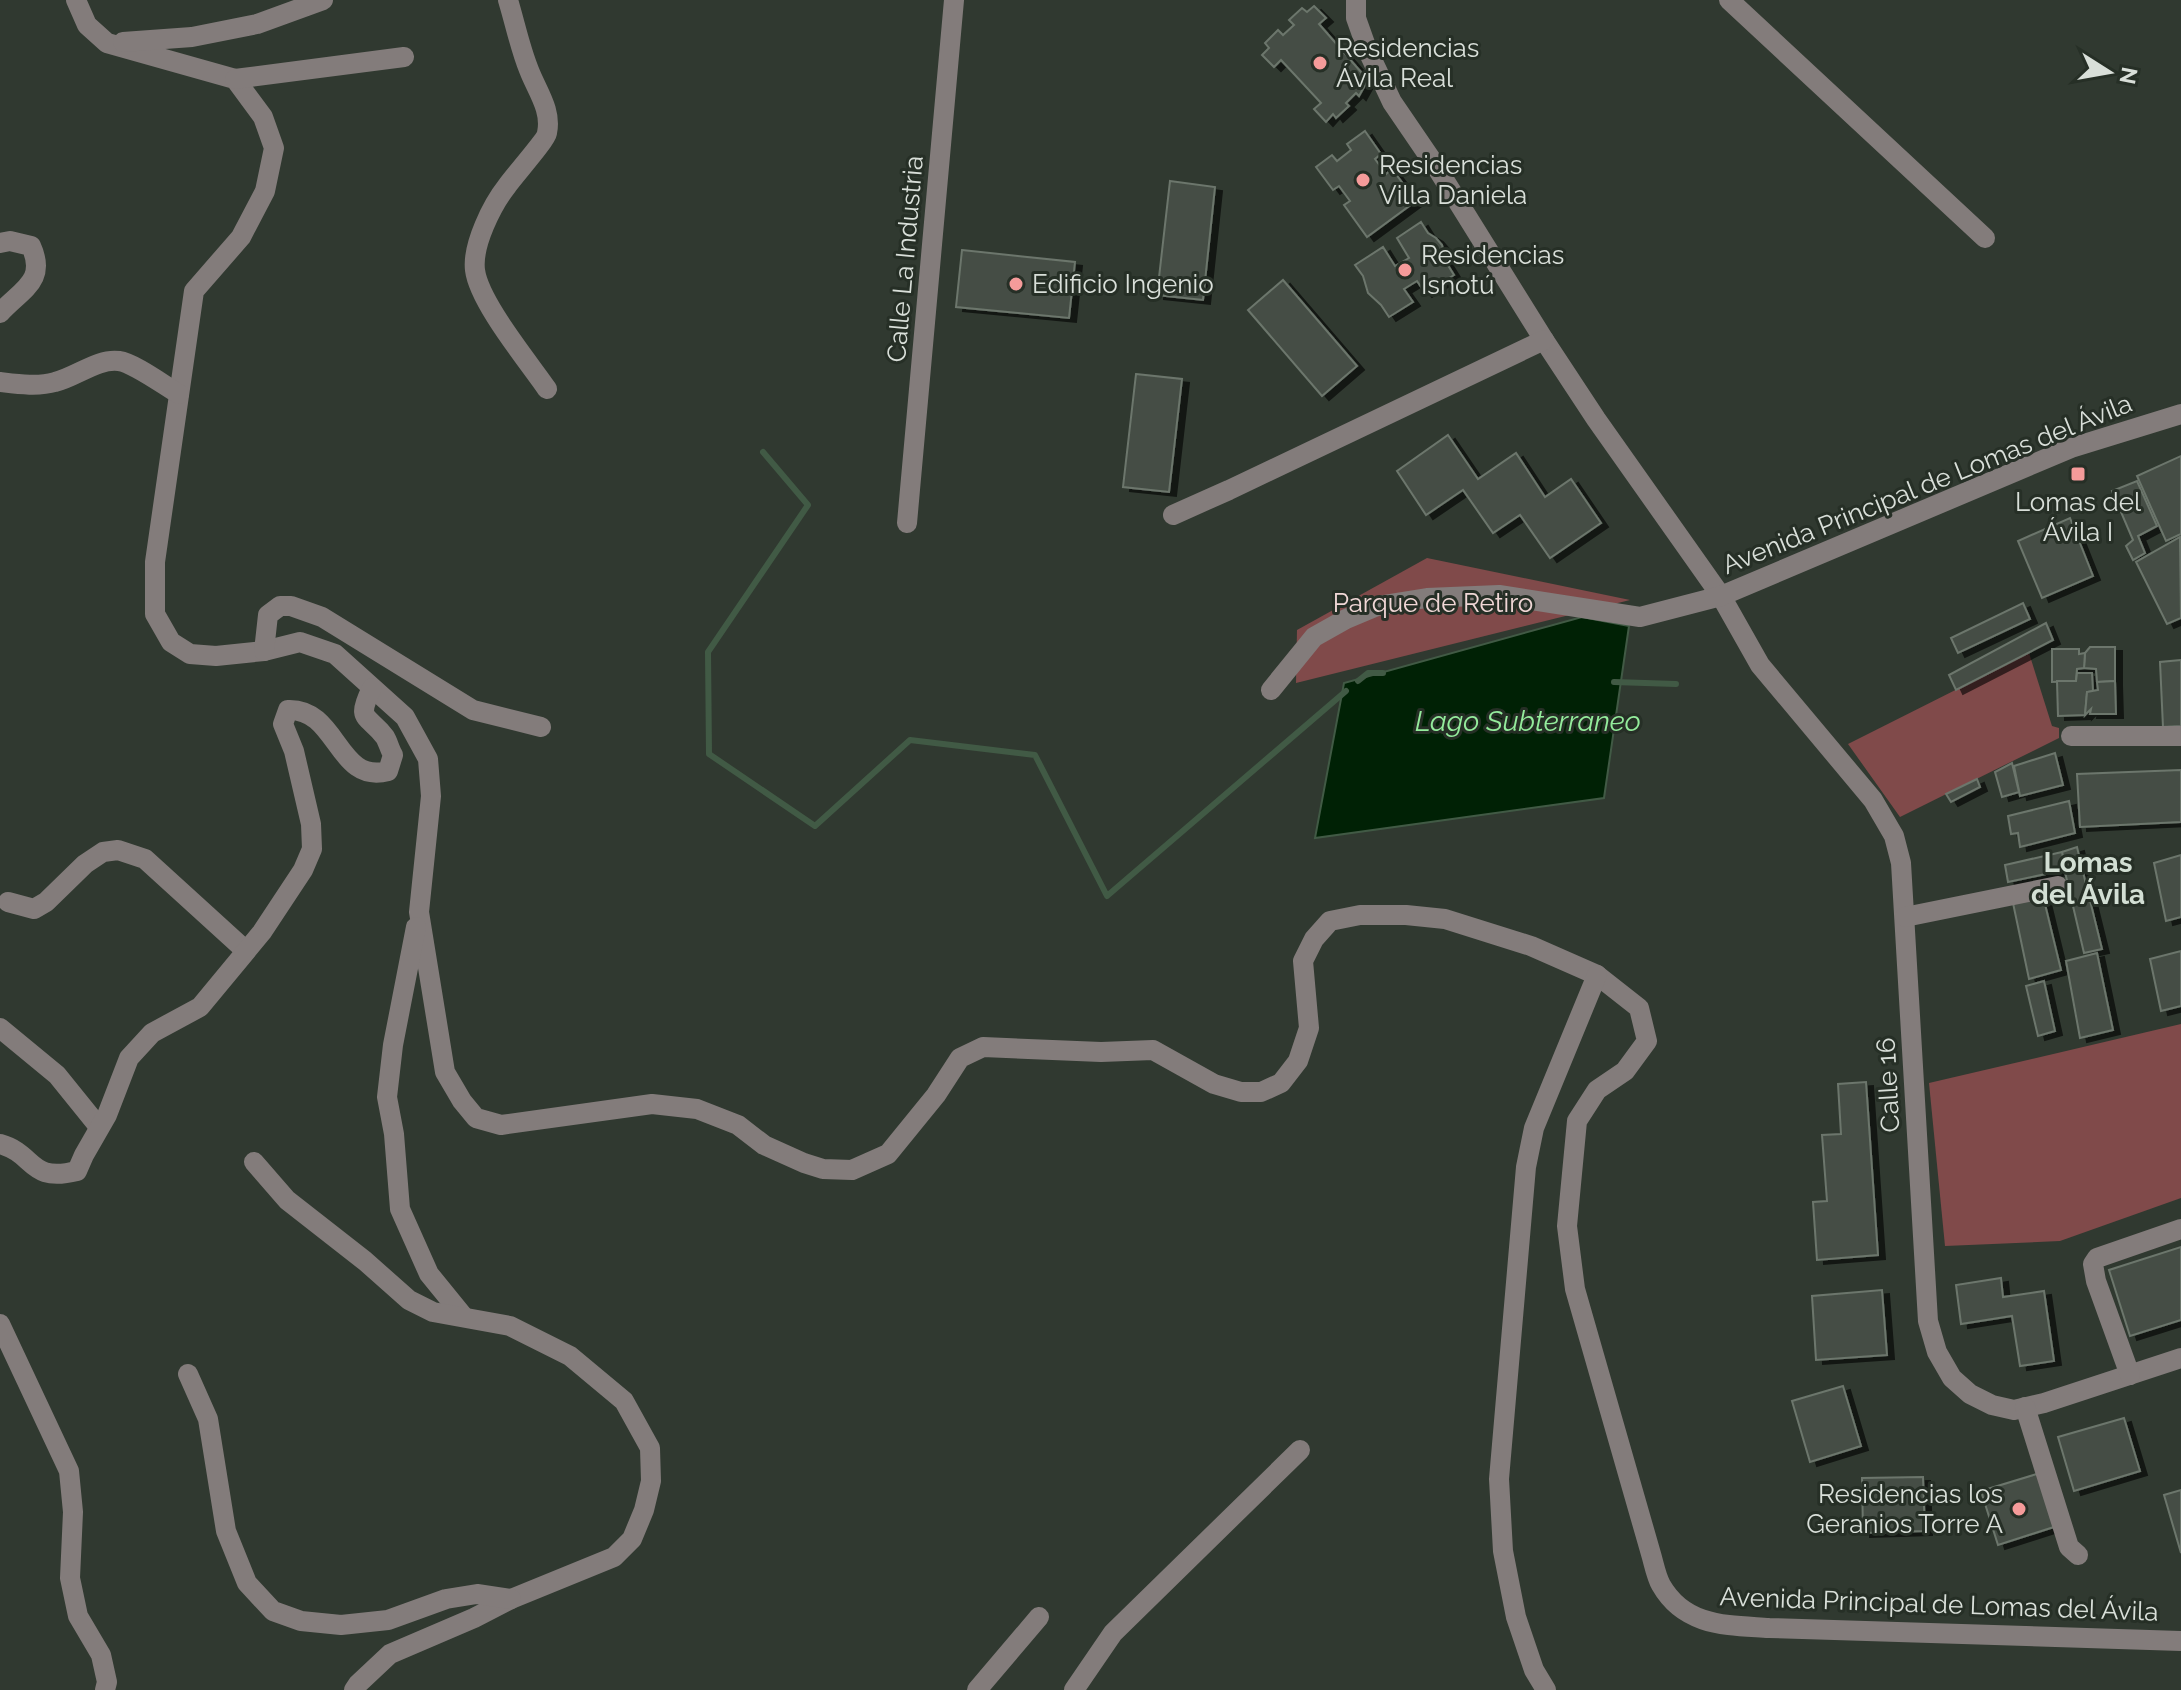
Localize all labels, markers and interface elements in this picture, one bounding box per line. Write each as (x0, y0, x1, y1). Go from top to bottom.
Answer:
north arrow (2069, 32, 2149, 112)
place label: Residencias Ávila Real (1336, 33, 1479, 93)
marker: Residencias Ávila Real (1311, 54, 1329, 72)
text: N (2114, 65, 2143, 87)
place label: Residencias Villa Daniela (1379, 150, 1527, 210)
street label: Calle La Industria (881, 154, 929, 364)
marker: Residencias Villa Daniela (1354, 171, 1372, 189)
place label: Residencias Isnotú (1421, 240, 1564, 300)
marker: Residencias Isnotú (1396, 261, 1414, 279)
place label: Edificio Ingenio (1032, 269, 1214, 299)
marker: Edificio Ingenio (1007, 275, 1025, 293)
street label: Avenida Principal de Lomas del Ávila (1718, 388, 2136, 580)
marker: Lomas del Ávila I (2069, 465, 2087, 483)
place label: Lomas del Ávila I (2015, 487, 2142, 547)
park label: Parque de Retiro (1333, 588, 1533, 618)
water label: Lago Subterraneo (1415, 705, 1641, 738)
district label: Lomas del Ávila (2031, 846, 2145, 911)
street label: Calle 16 (1871, 1037, 1905, 1133)
place label: Residencias los Geranios Torre A (1806, 1479, 2003, 1539)
marker: Residencias los Geranios Torre A (2010, 1500, 2028, 1518)
street label: Avenida Principal de Lomas del Ávila (1719, 1581, 2159, 1627)

